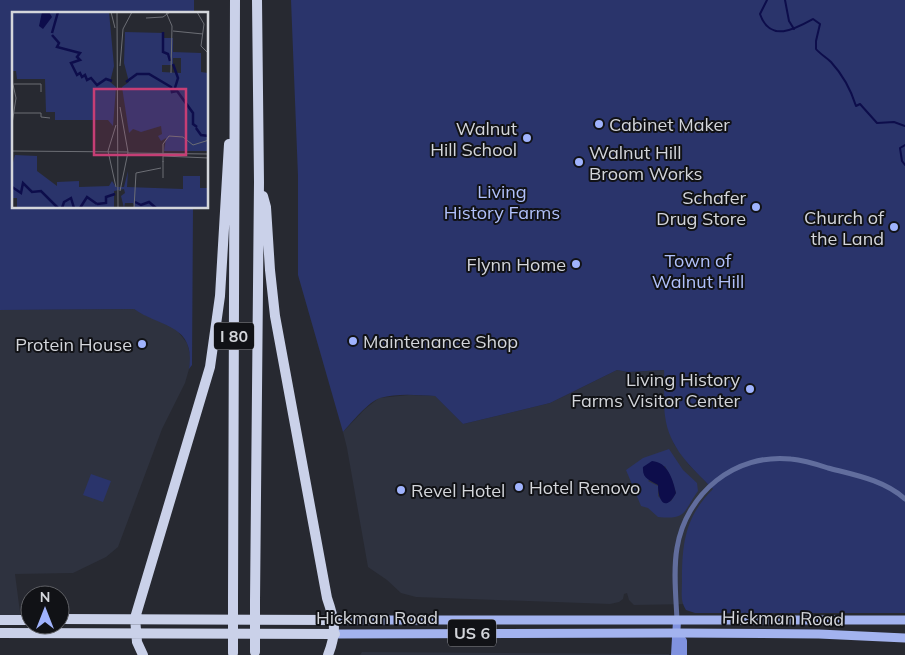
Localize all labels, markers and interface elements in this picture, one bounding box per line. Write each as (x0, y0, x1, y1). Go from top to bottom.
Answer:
inset map (12, 12, 209, 209)
place label: Cabinet Maker (609, 113, 730, 136)
place label: Walnut Hill School (430, 117, 517, 161)
marker: Cabinet Maker (593, 118, 605, 130)
marker: Walnut Hill School (521, 132, 533, 144)
place label: Walnut Hill Broom Works (589, 141, 703, 185)
marker: Walnut Hill Broom Works (573, 156, 585, 168)
park label: Living History Farms (444, 180, 560, 224)
place label: Schafer Drug Store (656, 186, 746, 230)
marker: Schafer Drug Store (750, 201, 762, 213)
place label: Church of the Land (804, 206, 885, 250)
marker: Church of the Land (888, 221, 900, 233)
park label: Town of Walnut Hill (652, 249, 744, 293)
place label: Flynn Home (467, 253, 566, 276)
marker: Flynn Home (570, 258, 582, 270)
road number: I 80 (214, 322, 254, 350)
place label: Maintenance Shop (363, 330, 518, 353)
place label: Protein House (15, 333, 132, 356)
marker: Maintenance Shop (347, 335, 359, 347)
marker: Protein House (136, 338, 148, 350)
place label: Living History Farms Visitor Center (571, 368, 740, 412)
marker: Living History Farms Visitor Center (744, 383, 756, 395)
place label: Hotel Renovo (529, 476, 640, 499)
place label: Revel Hotel (411, 479, 505, 502)
marker: Hotel Renovo (513, 481, 525, 493)
marker: Revel Hotel (395, 484, 407, 496)
north arrow (20, 585, 70, 635)
text: N (40, 588, 50, 606)
street label: Hickman Road (722, 605, 844, 631)
street label: Hickman Road (316, 606, 438, 629)
road number: US 6 (448, 620, 496, 646)

